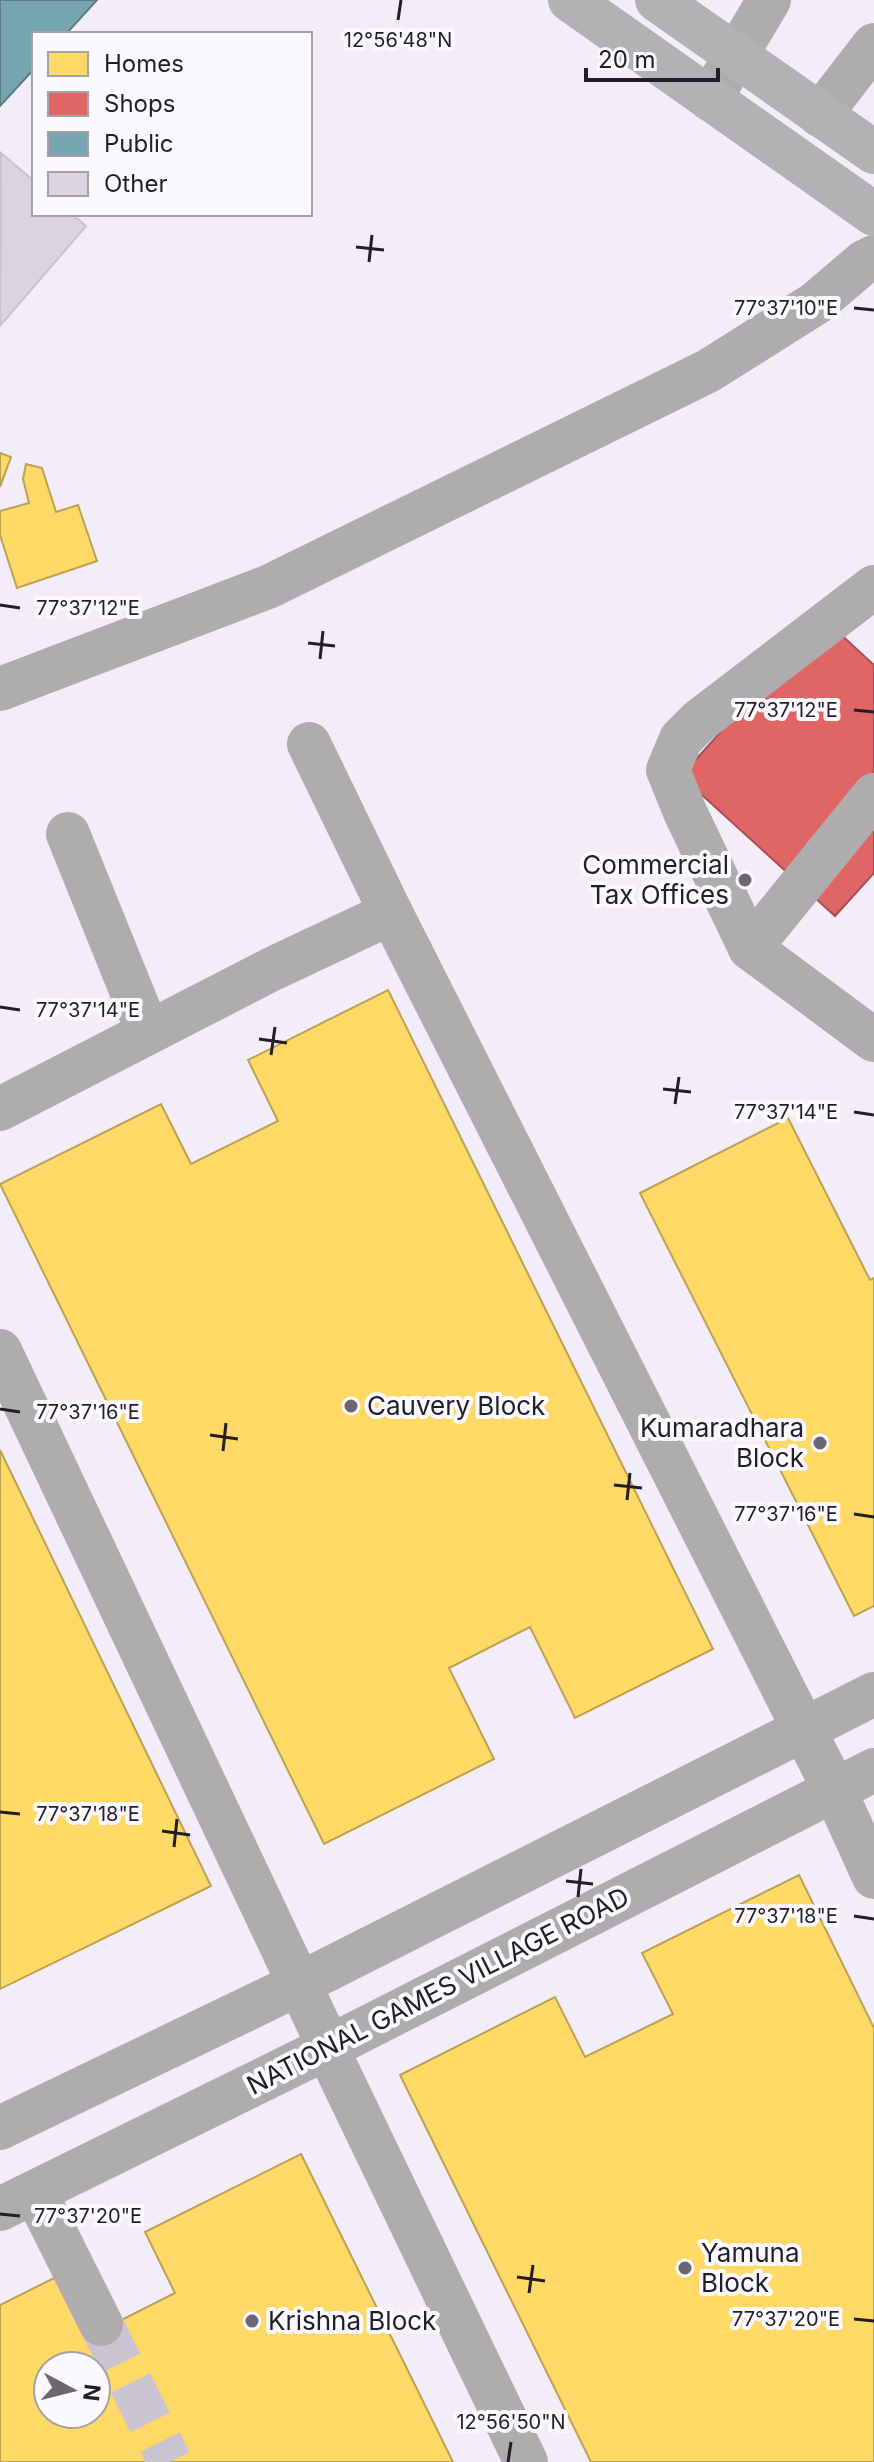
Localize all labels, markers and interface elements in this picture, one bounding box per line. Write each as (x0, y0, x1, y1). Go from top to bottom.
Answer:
text: 12°56'48"N (344, 28, 452, 52)
legend (32, 32, 312, 216)
scale bar (586, 32, 718, 82)
text: 20 m (598, 45, 656, 74)
text: Homes (104, 49, 184, 78)
text: Shops (104, 89, 175, 118)
text: Public (104, 129, 174, 158)
text: Other (104, 169, 167, 198)
text: 77°37'10"E (734, 296, 838, 320)
text: 77°37'12"E (36, 596, 140, 620)
text: 77°37'12"E (734, 698, 838, 722)
place label: Commercial Tax Offices (582, 849, 729, 910)
marker: Commercial Tax Offices (736, 871, 754, 889)
text: 77°37'14"E (36, 998, 140, 1022)
text: 77°37'14"E (734, 1100, 838, 1124)
place label: Cauvery Block (367, 1390, 545, 1421)
marker: Cauvery Block (342, 1397, 360, 1415)
text: 77°37'16"E (36, 1400, 140, 1424)
place label: Kumaradhara Block (640, 1412, 804, 1473)
marker: Kumaradhara Block (811, 1434, 829, 1452)
text: 77°37'16"E (734, 1502, 838, 1526)
text: 77°37'18"E (36, 1802, 140, 1826)
street label: NATIONAL GAMES VILLAGE ROAD (242, 1880, 634, 2101)
text: 77°37'18"E (734, 1904, 838, 1928)
text: 77°37'20"E (34, 2204, 142, 2228)
place label: Yamuna Block (701, 2237, 800, 2298)
marker: Yamuna Block (676, 2259, 694, 2277)
place label: Krishna Block (268, 2305, 436, 2336)
text: 77°37'20"E (732, 2307, 840, 2331)
marker: Krishna Block (243, 2312, 261, 2330)
north arrow (32, 2350, 112, 2430)
text: N (78, 2383, 106, 2402)
text: 12°56'50"N (456, 2410, 566, 2434)

